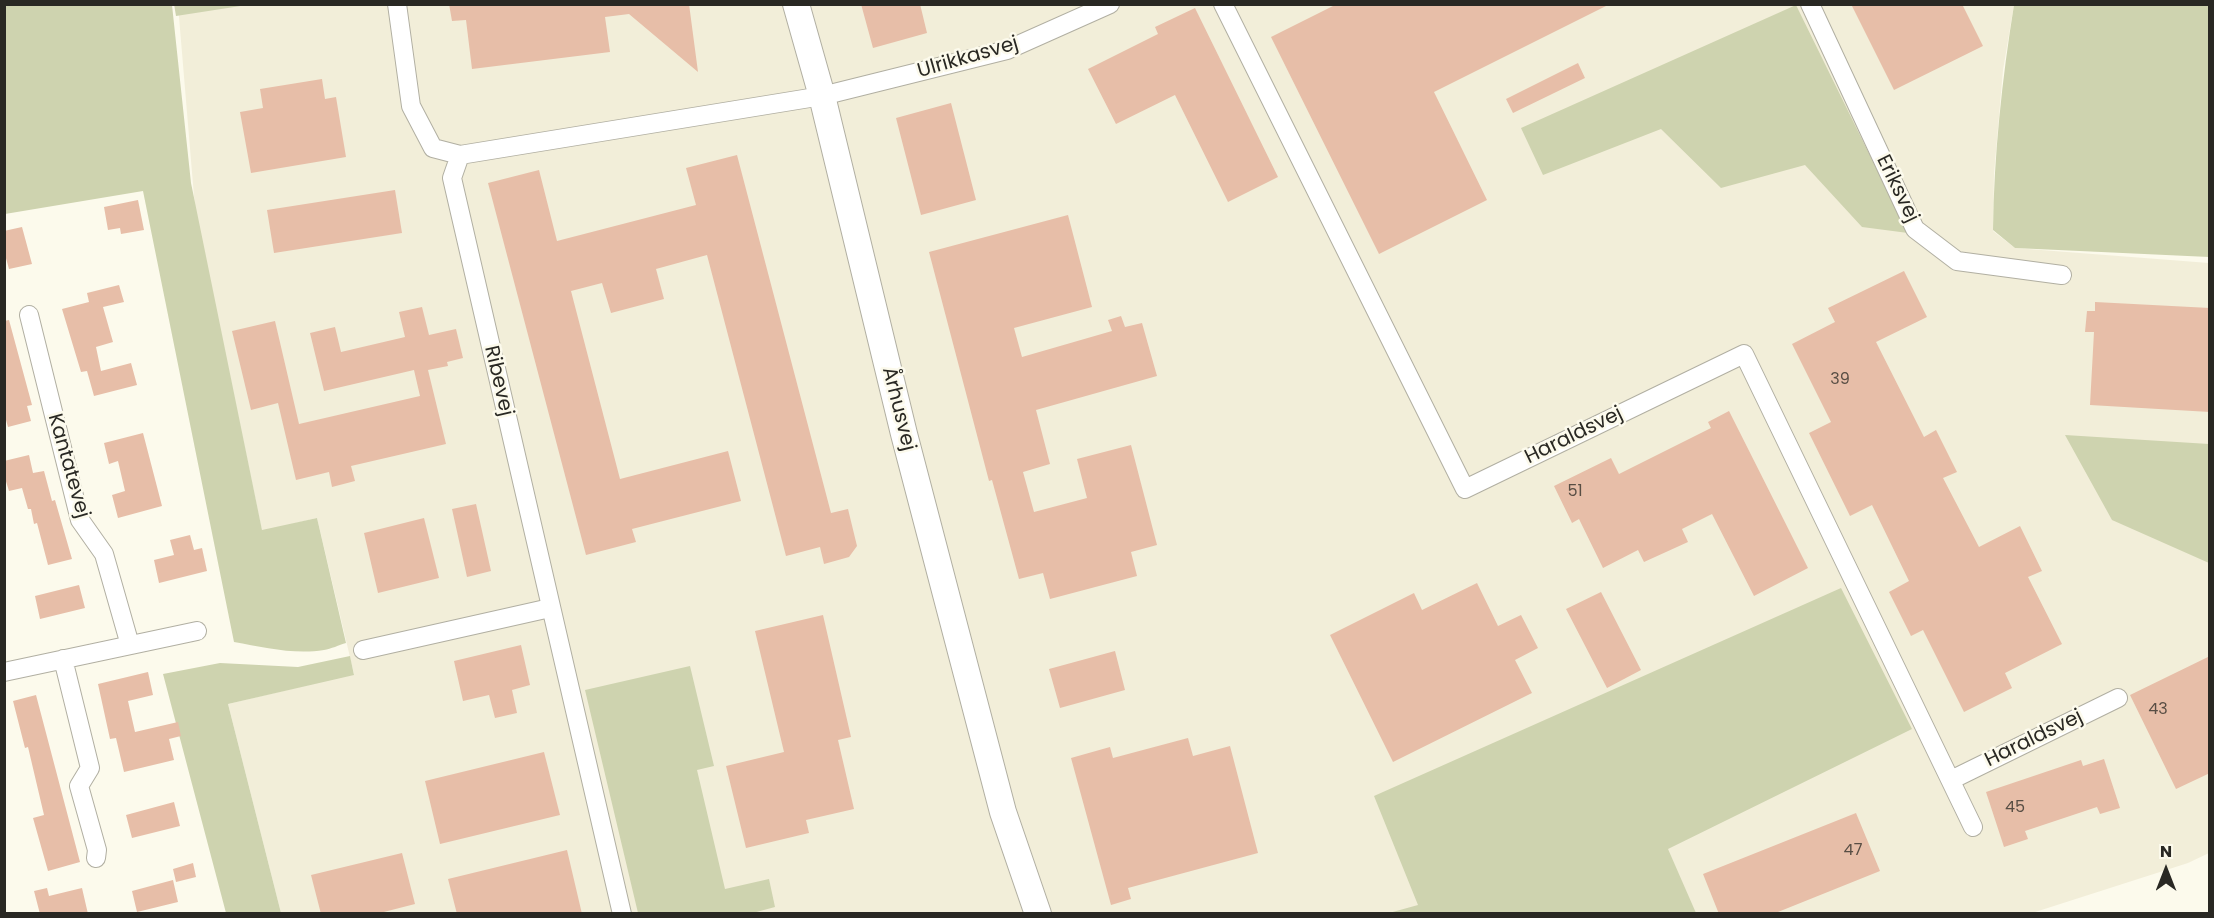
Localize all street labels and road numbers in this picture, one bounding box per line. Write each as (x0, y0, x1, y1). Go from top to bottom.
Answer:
street label: Ulrikkasvej (915, 32, 1021, 84)
street label: Eriksvej (1870, 151, 1924, 227)
street label: Ribevej (478, 343, 518, 419)
street label: Århusvej (876, 365, 920, 453)
street label: Haraldsvej (1521, 402, 1627, 470)
street label: Kantatevej (42, 411, 94, 521)
street label: Haraldsvej (1981, 705, 2087, 773)

